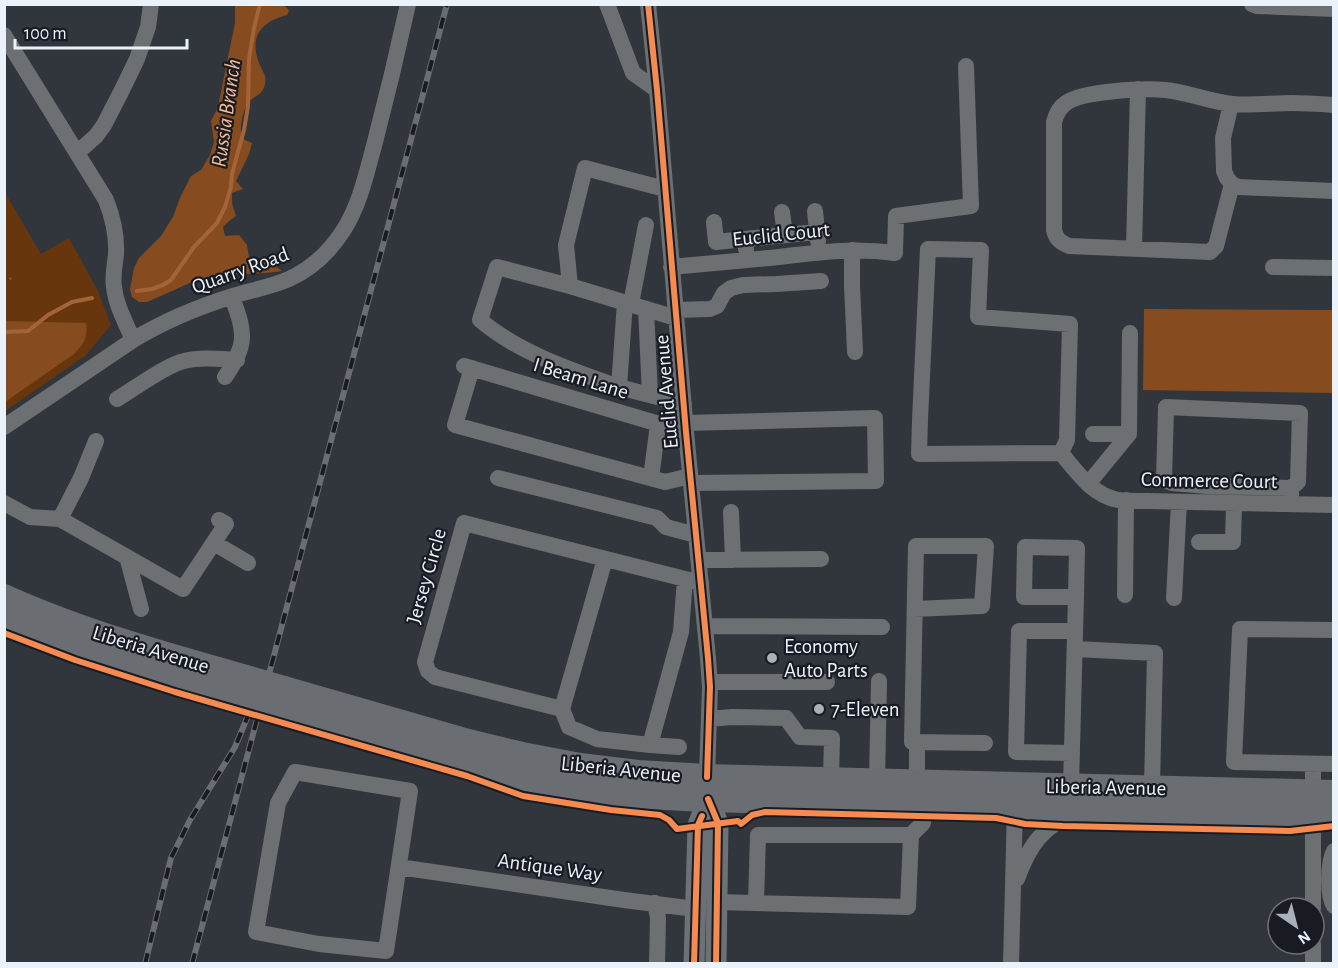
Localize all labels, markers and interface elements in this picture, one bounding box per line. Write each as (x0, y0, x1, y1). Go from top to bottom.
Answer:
scale bar (15, 12, 188, 50)
text: 100 m (24, 25, 67, 43)
water label: Russia Branch (208, 58, 244, 169)
street label: Euclid Court (731, 219, 831, 250)
street label: Quarry Road (189, 243, 292, 298)
street label: Euclid Avenue (651, 334, 682, 450)
street label: I Beam Lane (531, 354, 631, 403)
street label: Commerce Court (1141, 469, 1278, 492)
street label: Jersey Circle (403, 526, 450, 626)
street label: Liberia Avenue (90, 622, 212, 677)
place label: Economy Auto Parts (784, 636, 868, 681)
marker: Economy Auto Parts (765, 651, 779, 665)
place label: 7-Eleven (831, 699, 900, 720)
marker: 7-Eleven (812, 702, 826, 716)
street label: Liberia Avenue (560, 753, 682, 786)
street label: Liberia Avenue (1046, 776, 1166, 799)
street label: Antique Way (496, 850, 603, 885)
north arrow (1266, 896, 1326, 956)
text: N (1295, 928, 1313, 947)

